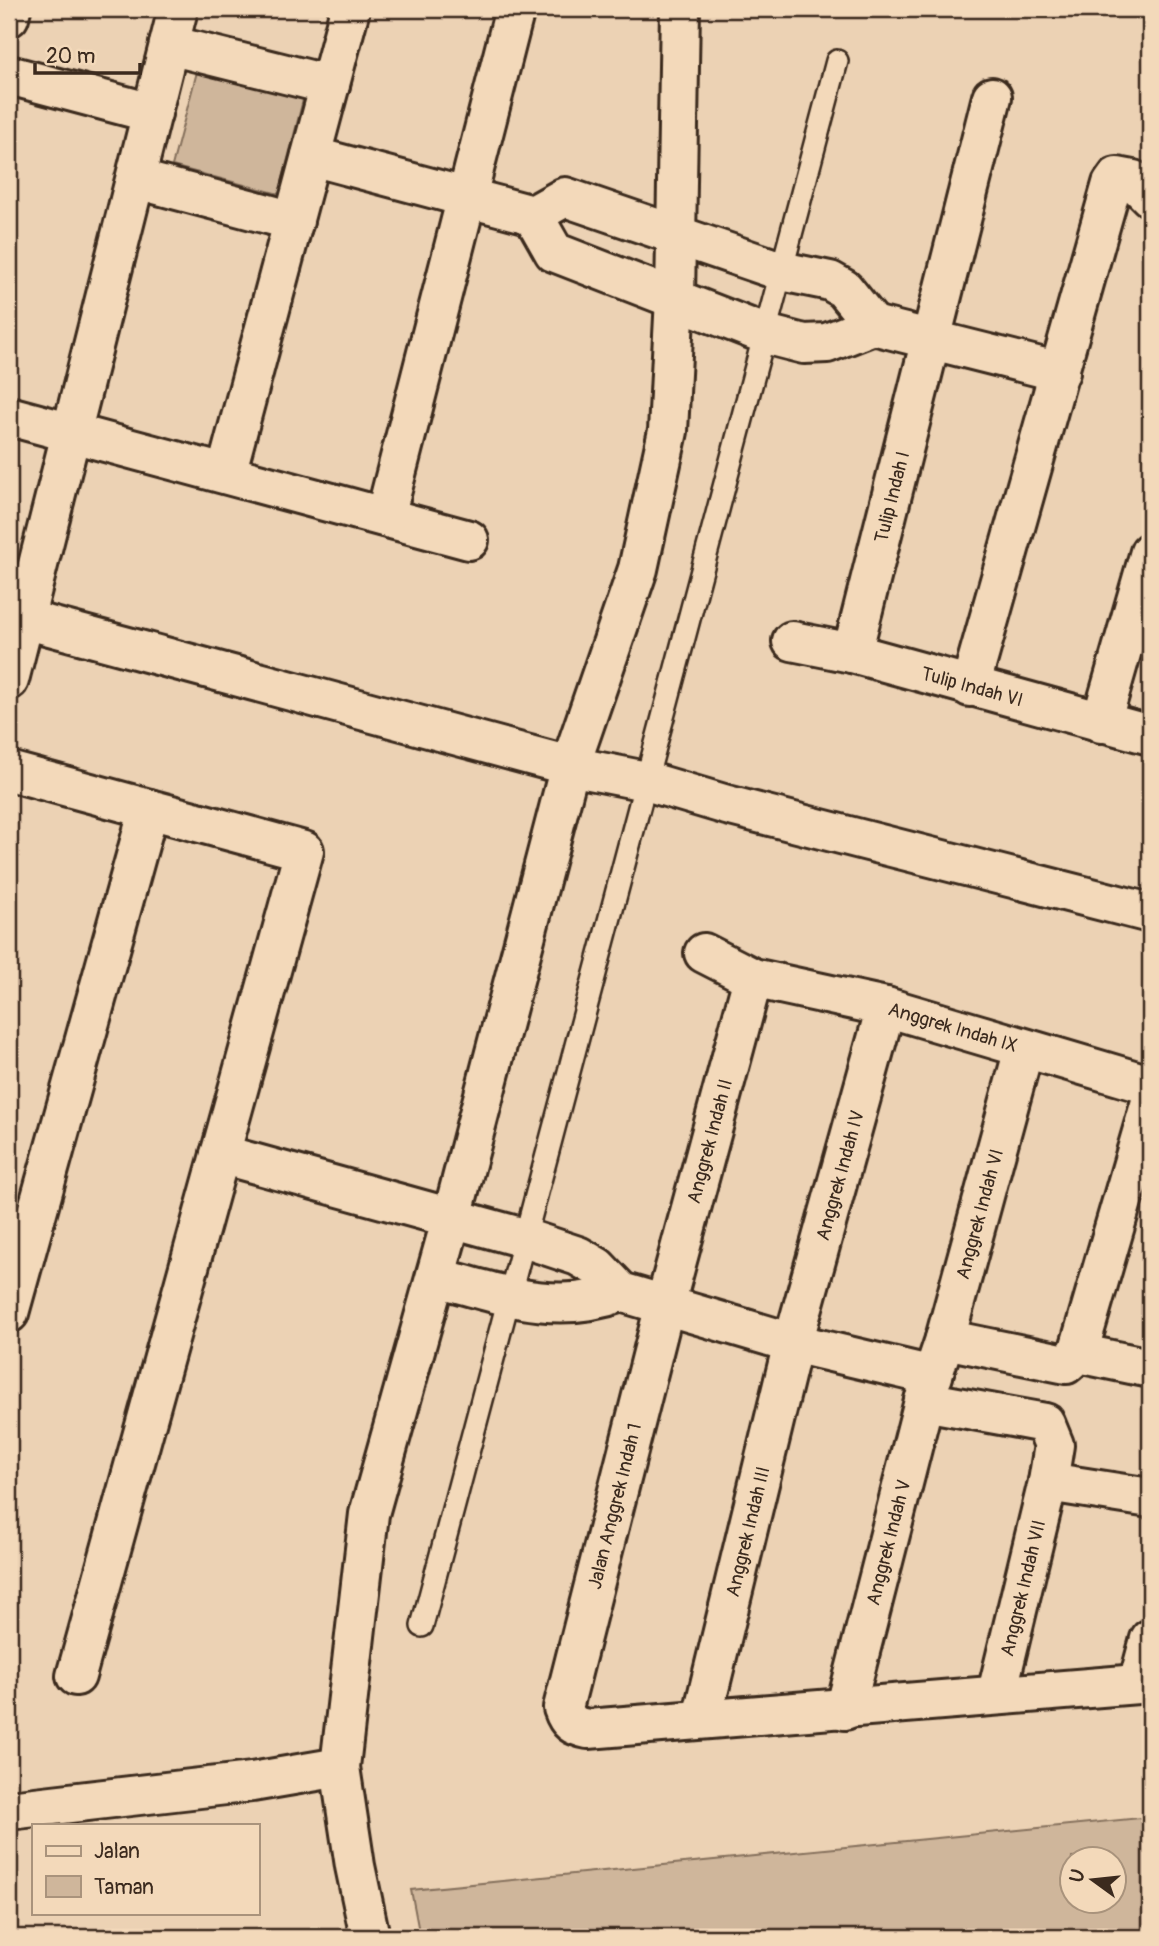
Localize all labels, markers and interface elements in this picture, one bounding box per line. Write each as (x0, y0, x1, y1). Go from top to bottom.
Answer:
scale bar (35, 32, 140, 76)
text: 20 m (46, 43, 95, 70)
street label: Tulip Indah I (869, 449, 915, 545)
street label: Tulip Indah VI (918, 662, 1026, 713)
street label: Anggrek Indah IX (885, 997, 1020, 1058)
street label: Anggrek Indah II (682, 1076, 738, 1206)
street label: Anggrek Indah IV (811, 1108, 870, 1243)
street label: Anggrek Indah VI (951, 1146, 1009, 1282)
street label: Jalan Anggrek Indah 1 (583, 1421, 647, 1592)
street label: Anggrek Indah III (721, 1464, 776, 1599)
street label: Anggrek Indah V (861, 1477, 916, 1608)
street label: Anggrek Indah VII (995, 1518, 1051, 1659)
legend (32, 1824, 259, 1914)
text: Jalan (94, 1838, 140, 1865)
north arrow (1058, 1844, 1128, 1914)
text: U (1064, 1867, 1091, 1885)
text: Taman (94, 1874, 154, 1901)

